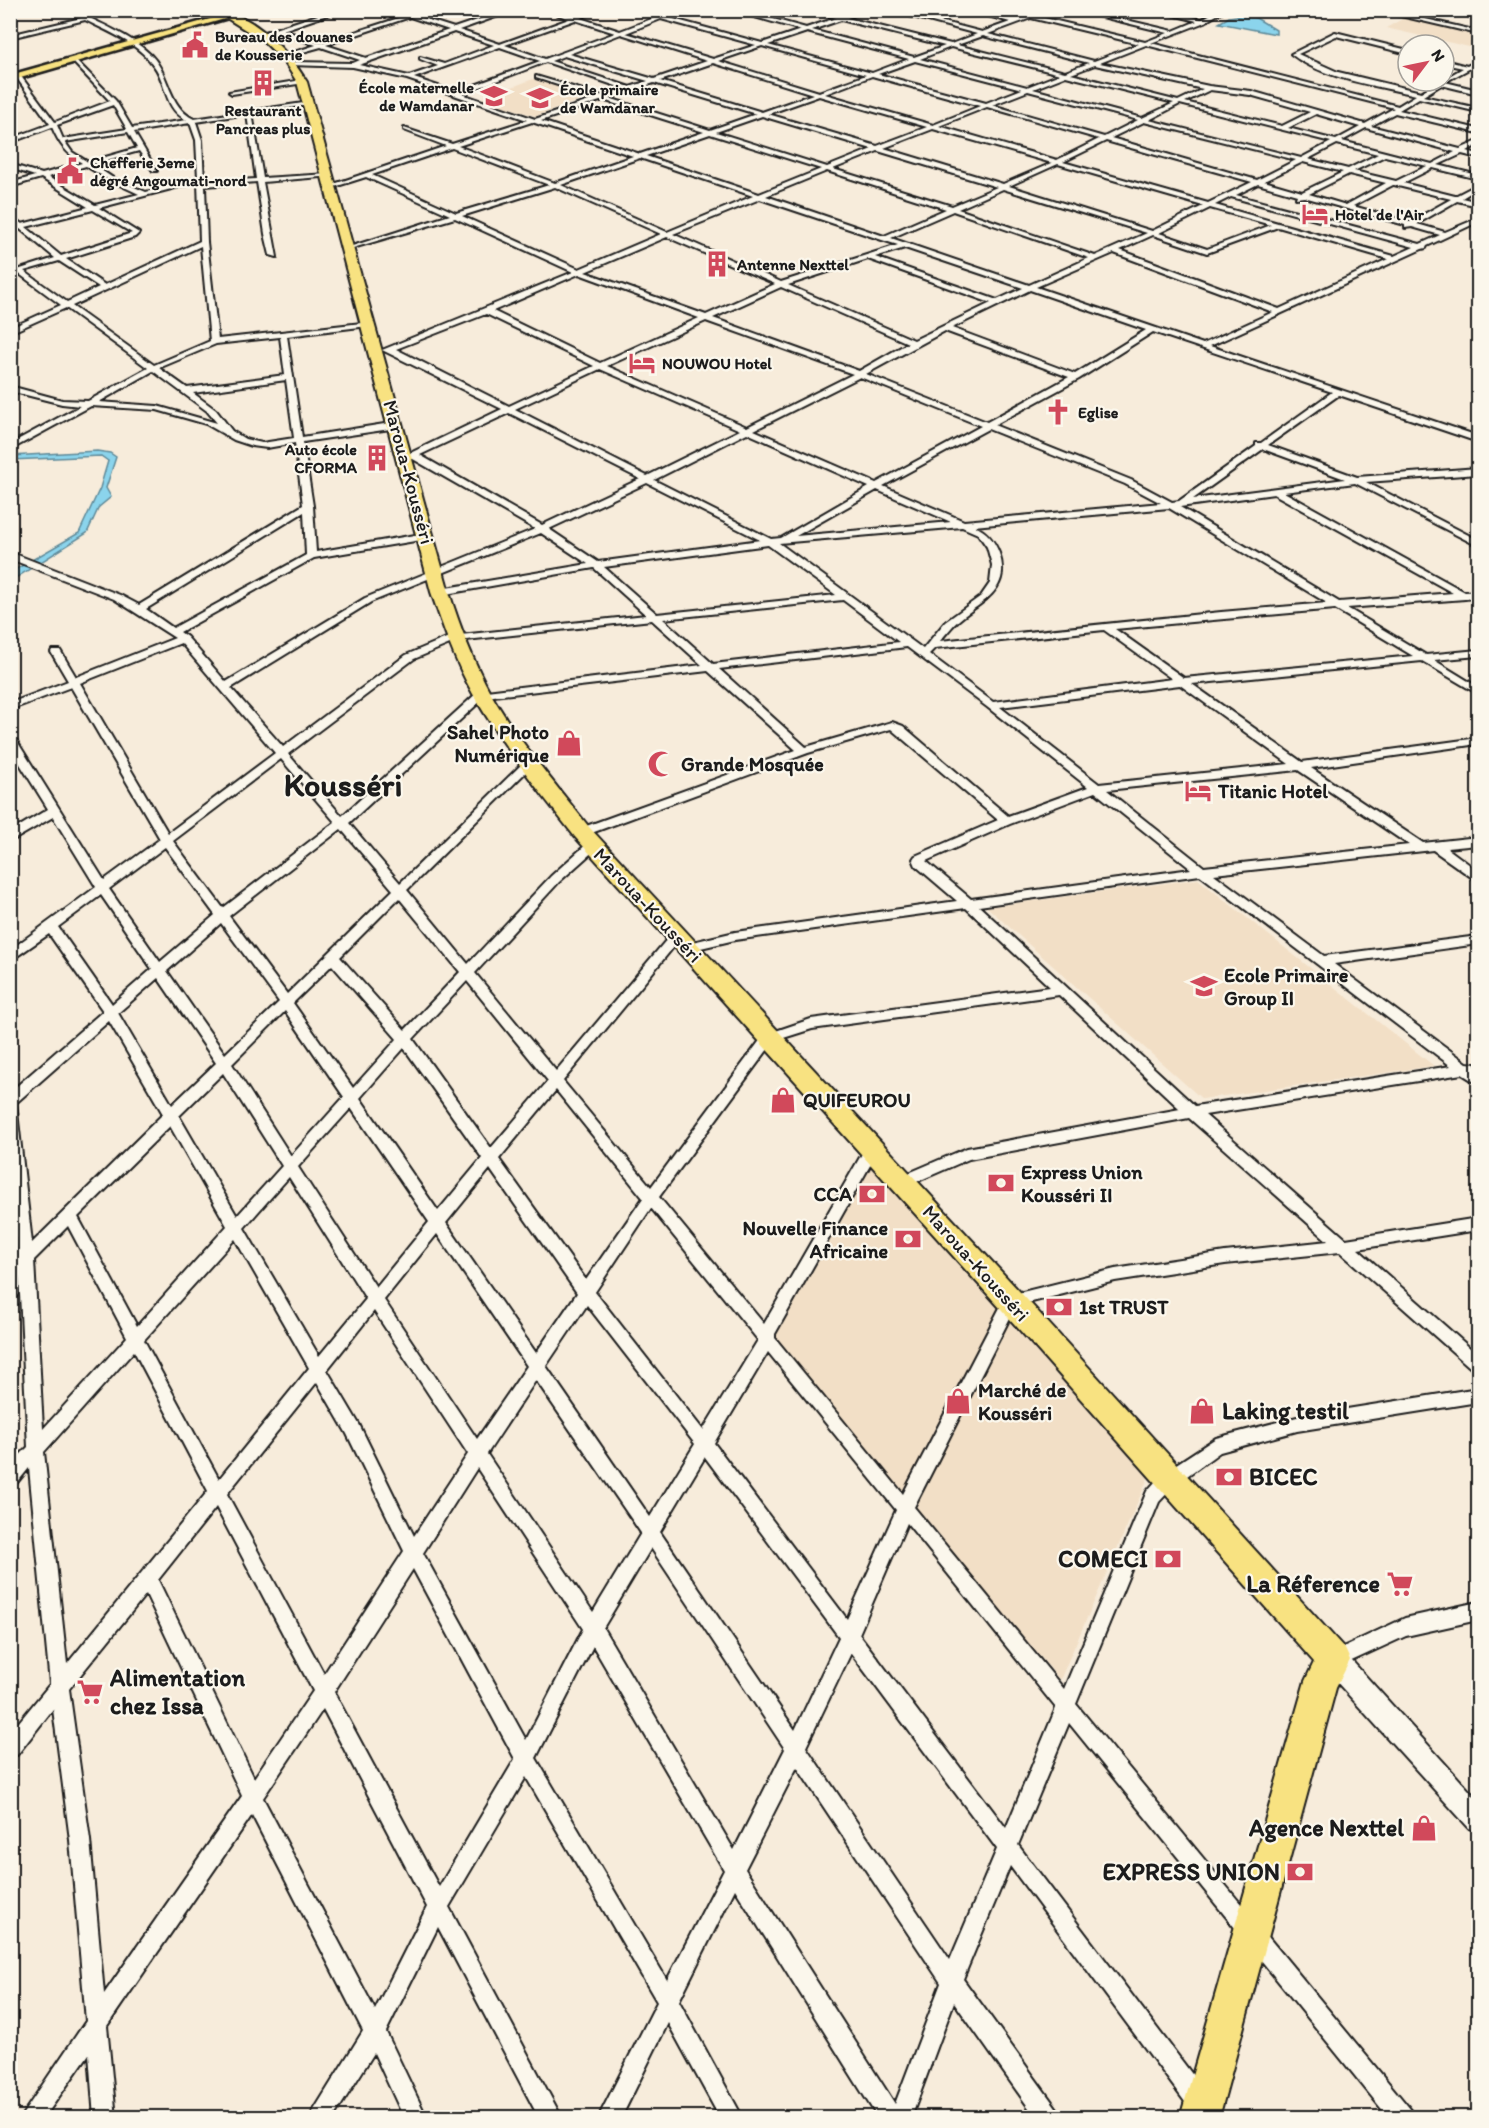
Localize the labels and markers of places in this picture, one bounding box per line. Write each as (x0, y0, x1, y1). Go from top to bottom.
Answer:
place label: Bureau des douanes de Kousserie (215, 27, 353, 64)
public building icon: Bureau des douanes de Kousserie (180, 30, 210, 60)
building icon: Restaurant Pancreas plus (248, 68, 278, 98)
place label: École maternelle de Wamdanar (359, 78, 475, 115)
place label: École primaire de Wamdanar (560, 80, 659, 117)
school or university icon: École maternelle de Wamdanar (479, 81, 509, 111)
school or university icon: École primaire de Wamdanar (525, 83, 555, 113)
place label: Restaurant Pancreas plus (216, 101, 310, 139)
place label: Chefferie 3eme dégré Angoumati-nord (90, 153, 247, 191)
public building icon: Chefferie 3eme dégré Angoumati-nord (55, 156, 85, 186)
hotel icon: Hotel de l'Air (1300, 199, 1330, 229)
place label: Hotel de l'Air (1335, 205, 1425, 224)
building icon: Antenne Nexttel (702, 249, 732, 279)
place label: Antenne Nexttel (736, 255, 849, 274)
hotel icon: NOUWOU Hotel (627, 348, 657, 378)
place label: NOUWOU Hotel (662, 354, 772, 373)
church icon: Eglise (1043, 397, 1073, 427)
place label: Eglise (1078, 403, 1119, 423)
place label: Auto école CFORMA (284, 440, 358, 477)
building icon: Auto école CFORMA (362, 443, 392, 473)
place label: Sahel Photo Numérique (447, 720, 549, 768)
shop icon: Sahel Photo Numérique (554, 728, 584, 758)
mosque icon: Grande Mosquée (646, 749, 676, 779)
place label: Grande Mosquée (681, 752, 824, 777)
hotel icon: Titanic Hotel (1183, 776, 1213, 806)
place label: Titanic Hotel (1217, 779, 1328, 803)
place label: Ecole Primaire Group II (1224, 963, 1349, 1011)
school or university icon: Ecole Primaire Group II (1189, 971, 1219, 1001)
shop icon: QUIFEUROU (768, 1085, 798, 1115)
place label: QUIFEUROU (803, 1088, 911, 1112)
place label: Express Union Kousséri II (1021, 1160, 1143, 1207)
bank icon: Express Union Kousséri II (986, 1168, 1016, 1198)
bank icon: CCA (857, 1179, 887, 1209)
place label: CCA (813, 1182, 852, 1206)
place label: Nouvelle Finance Africaine (742, 1216, 888, 1263)
bank icon: Nouvelle Finance Africaine (893, 1224, 923, 1254)
bank icon: 1st TRUST (1044, 1292, 1074, 1322)
place label: 1st TRUST (1079, 1295, 1169, 1319)
place label: Marché de Kousséri (978, 1378, 1067, 1425)
shop icon: Marché de Kousséri (943, 1386, 973, 1416)
shop icon: Laking testil (1187, 1396, 1217, 1426)
place label: Laking testil (1222, 1396, 1349, 1426)
bank icon: BICEC (1214, 1462, 1244, 1492)
place label: BICEC (1249, 1462, 1318, 1491)
place label: COMECI (1058, 1544, 1148, 1573)
bank icon: COMECI (1153, 1544, 1183, 1574)
place label: La Réference (1246, 1569, 1380, 1598)
supermarket icon: La Réference (1385, 1569, 1415, 1599)
place label: Alimentation chez Issa (109, 1663, 245, 1720)
supermarket icon: Alimentation chez Issa (75, 1677, 105, 1707)
place label: Agence Nexttel (1248, 1813, 1404, 1843)
shop icon: Agence Nexttel (1409, 1813, 1439, 1843)
place label: EXPRESS UNION (1103, 1857, 1280, 1886)
bank icon: EXPRESS UNION (1285, 1857, 1315, 1887)

